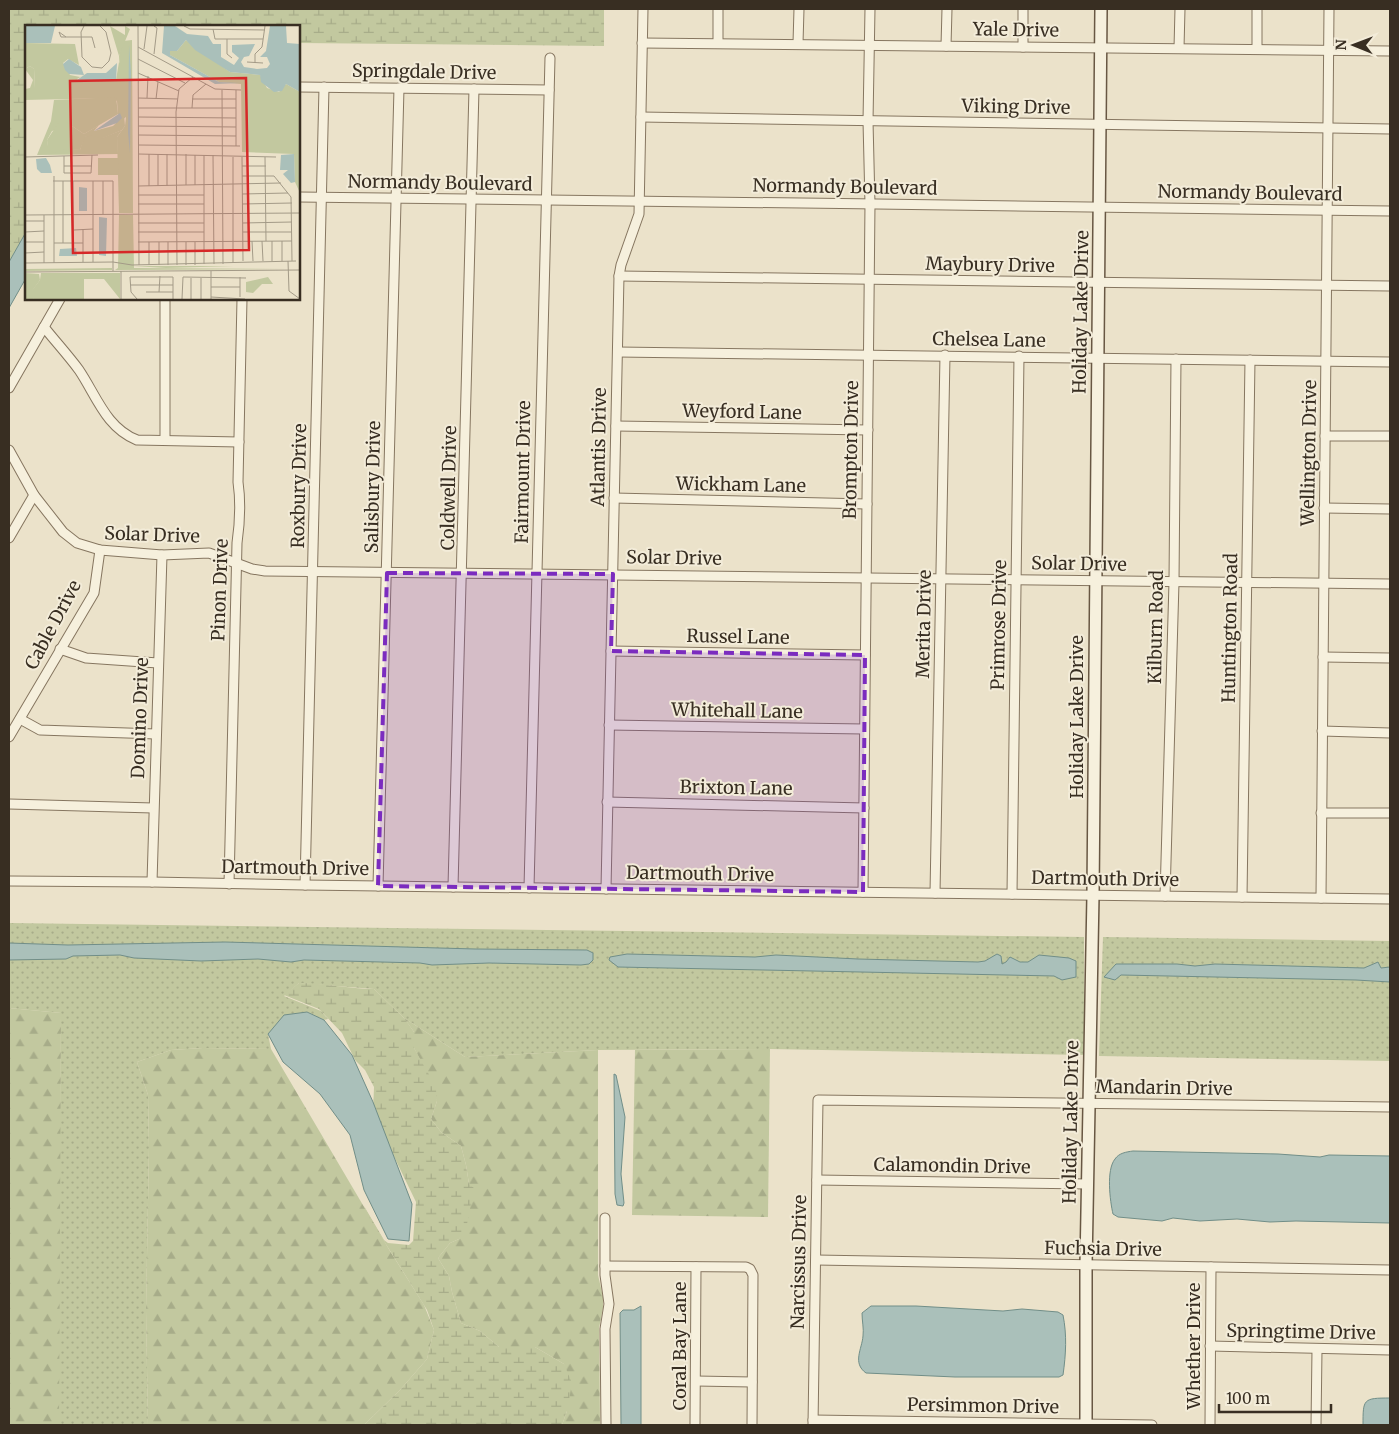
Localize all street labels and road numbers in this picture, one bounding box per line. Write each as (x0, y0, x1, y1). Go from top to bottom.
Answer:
street label: Yale Drive (972, 17, 1059, 42)
street label: Springdale Drive (352, 59, 496, 84)
street label: Viking Drive (961, 94, 1070, 119)
street label: Normandy Boulevard (347, 169, 533, 196)
street label: Normandy Boulevard (752, 173, 938, 200)
street label: Normandy Boulevard (1157, 179, 1343, 206)
street label: Holiday Lake Drive (1068, 230, 1093, 394)
street label: Maybury Drive (925, 252, 1055, 277)
street label: Chelsea Lane (932, 327, 1046, 352)
street label: Brompton Drive (838, 380, 863, 520)
street label: Wellington Drive (1296, 380, 1321, 527)
street label: Atlantis Drive (586, 387, 611, 508)
street label: Weyford Lane (681, 399, 802, 424)
street label: Fairmount Drive (510, 400, 535, 544)
street label: Salisbury Drive (360, 420, 385, 554)
street label: Roxbury Drive (286, 423, 311, 549)
street label: Coldwell Drive (436, 425, 461, 551)
street label: Wickham Lane (675, 472, 806, 497)
street label: Solar Drive (104, 521, 200, 548)
street label: Pinon Drive (206, 538, 233, 642)
street label: Solar Drive (626, 545, 722, 570)
street label: Solar Drive (1031, 551, 1127, 576)
street label: Huntington Road (1217, 553, 1242, 703)
street label: Primrose Drive (986, 559, 1011, 691)
street label: Merita Drive (911, 570, 936, 678)
street label: Kilburn Road (1143, 570, 1168, 684)
street label: Cable Drive (19, 576, 86, 673)
street label: Russel Lane (686, 624, 790, 649)
street label: Holiday Lake Drive (1065, 635, 1088, 799)
street label: Domino Drive (126, 657, 153, 779)
street label: Whitehall Lane (670, 698, 803, 723)
street label: Brixton Lane (679, 775, 793, 800)
street label: Dartmouth Drive (221, 855, 369, 880)
street label: Dartmouth Drive (626, 861, 774, 886)
street label: Dartmouth Drive (1031, 866, 1179, 891)
street label: Holiday Lake Drive (1058, 1040, 1083, 1204)
street label: Mandarin Drive (1095, 1075, 1233, 1100)
street label: Calamondin Drive (873, 1153, 1031, 1178)
street label: Narcissus Drive (786, 1195, 811, 1329)
street label: Fuchsia Drive (1044, 1236, 1162, 1261)
street label: Coral Bay Lane (668, 1282, 691, 1410)
street label: Whether Drive (1182, 1283, 1205, 1410)
street label: Springtime Drive (1226, 1319, 1376, 1344)
street label: Persimmon Drive (907, 1393, 1059, 1418)

